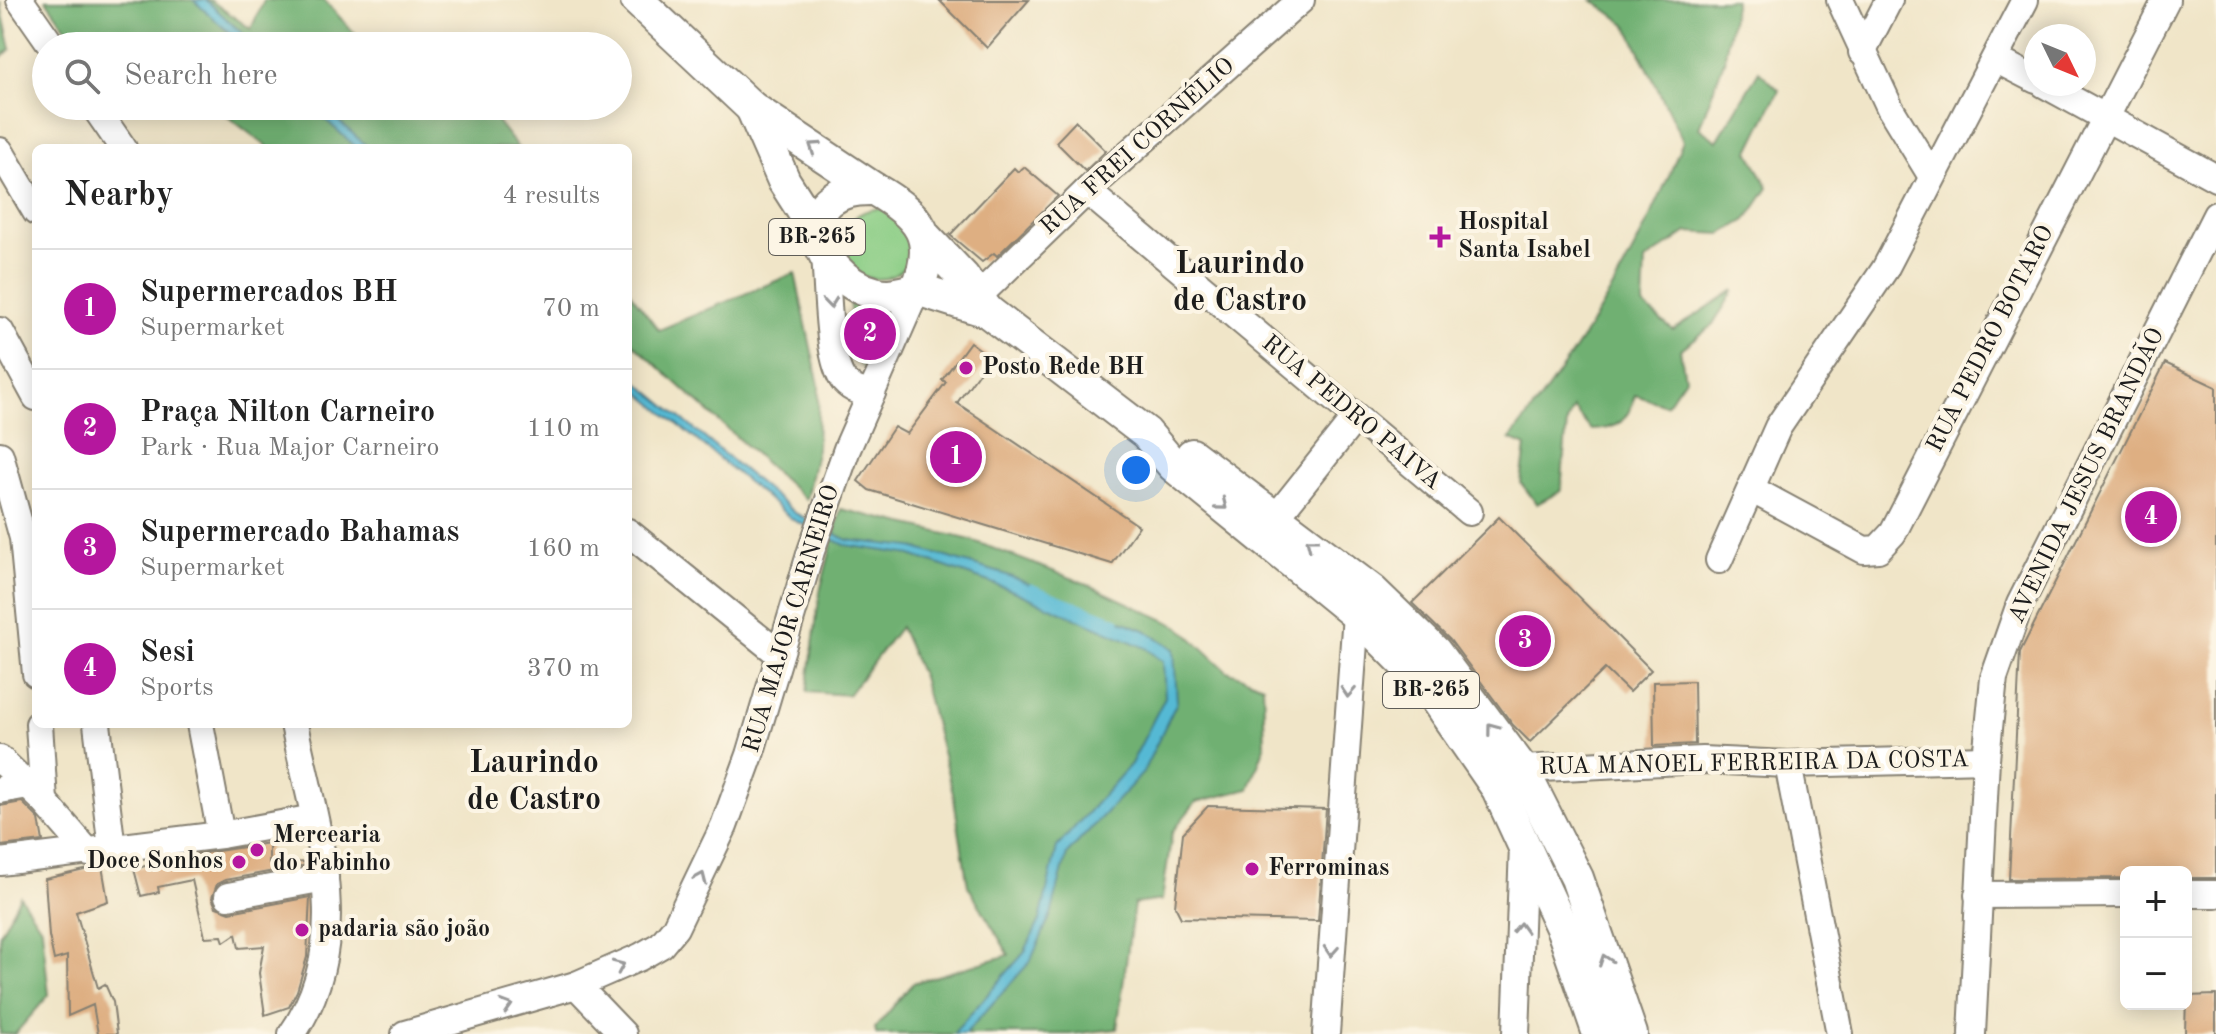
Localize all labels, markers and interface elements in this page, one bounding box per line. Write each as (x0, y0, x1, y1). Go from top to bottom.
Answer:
north arrow (2024, 24, 2096, 96)
search box (32, 32, 632, 120)
street label: RUA FREI CORNÉLIO (1034, 51, 1239, 240)
icon: search (60, 54, 104, 98)
text: Search here (124, 61, 278, 91)
one-way arrow (808, 142, 822, 157)
text: Nearby (64, 179, 174, 213)
text: 4 results (502, 183, 600, 209)
place label: Hospital Santa Isabel (1458, 211, 1591, 263)
road number: BR-265 (769, 219, 865, 255)
street label: RUA PEDRO BOTARO (1923, 222, 2059, 456)
marker: Hospital Santa Isabel (1429, 226, 1451, 248)
district label: Laurindo de Castro (1173, 249, 1307, 318)
text: Supermercados BH (140, 278, 398, 308)
text: 1 (82, 296, 98, 322)
text: 70 m (542, 296, 600, 322)
one-way arrow (821, 297, 838, 310)
pin: 2 (844, 304, 896, 364)
text: Supermarket (140, 315, 285, 341)
street label: AVENIDA JESUS BRANDÃO (2001, 323, 2169, 628)
street label: RUA PEDRO PAIVA (1257, 331, 1445, 495)
place label: Posto Rede BH (982, 356, 1144, 380)
marker: Posto Rede BH (957, 359, 975, 377)
text: Praça Nilton Carneiro (140, 398, 435, 428)
text: 2 (82, 416, 98, 442)
text: 110 m (527, 416, 600, 442)
pin: 1 (930, 427, 982, 487)
text: Park · Rua Major Carneiro (140, 435, 439, 461)
your location (1116, 450, 1156, 490)
street label: RUA MAJOR CARNEIRO (740, 482, 844, 756)
pin: 4 (2125, 487, 2177, 547)
one-way arrow (1213, 496, 1228, 510)
text: Supermercado Bahamas (140, 518, 459, 548)
text: 3 (82, 536, 98, 562)
text: 160 m (527, 536, 600, 562)
one-way arrow (1305, 539, 1320, 553)
text: Supermarket (140, 555, 285, 581)
pin: 3 (1499, 611, 1551, 671)
text: Sesi (140, 638, 195, 668)
text: 4 (82, 656, 98, 682)
text: 370 m (527, 656, 600, 682)
road number: BR-265 (1383, 672, 1479, 708)
text: Sports (140, 675, 214, 701)
one-way arrow (1340, 686, 1357, 699)
one-way arrow (1487, 722, 1502, 737)
district label: Laurindo de Castro (467, 748, 601, 817)
street label: RUA MANOEL FERREIRA DA COSTA (1539, 748, 1969, 780)
place label: Mercearia do Fabinho (273, 824, 391, 876)
marker: Mercearia do Fabinho (248, 841, 266, 859)
place label: Doce Sonhos (87, 850, 223, 874)
marker: Doce Sonhos (230, 853, 248, 871)
place label: Ferrominas (1268, 857, 1389, 881)
marker: Ferrominas (1243, 860, 1261, 878)
map controls (2120, 866, 2192, 1010)
button: + (2120, 866, 2192, 938)
one-way arrow (691, 872, 707, 887)
place label: padaria são joão (318, 918, 490, 942)
marker: padaria são joão (293, 921, 311, 939)
one-way arrow (1511, 921, 1528, 934)
button: − (2120, 938, 2192, 1010)
one-way arrow (1323, 946, 1340, 958)
one-way arrow (1599, 954, 1615, 968)
one-way arrow (611, 960, 625, 976)
one-way arrow (500, 999, 514, 1015)

